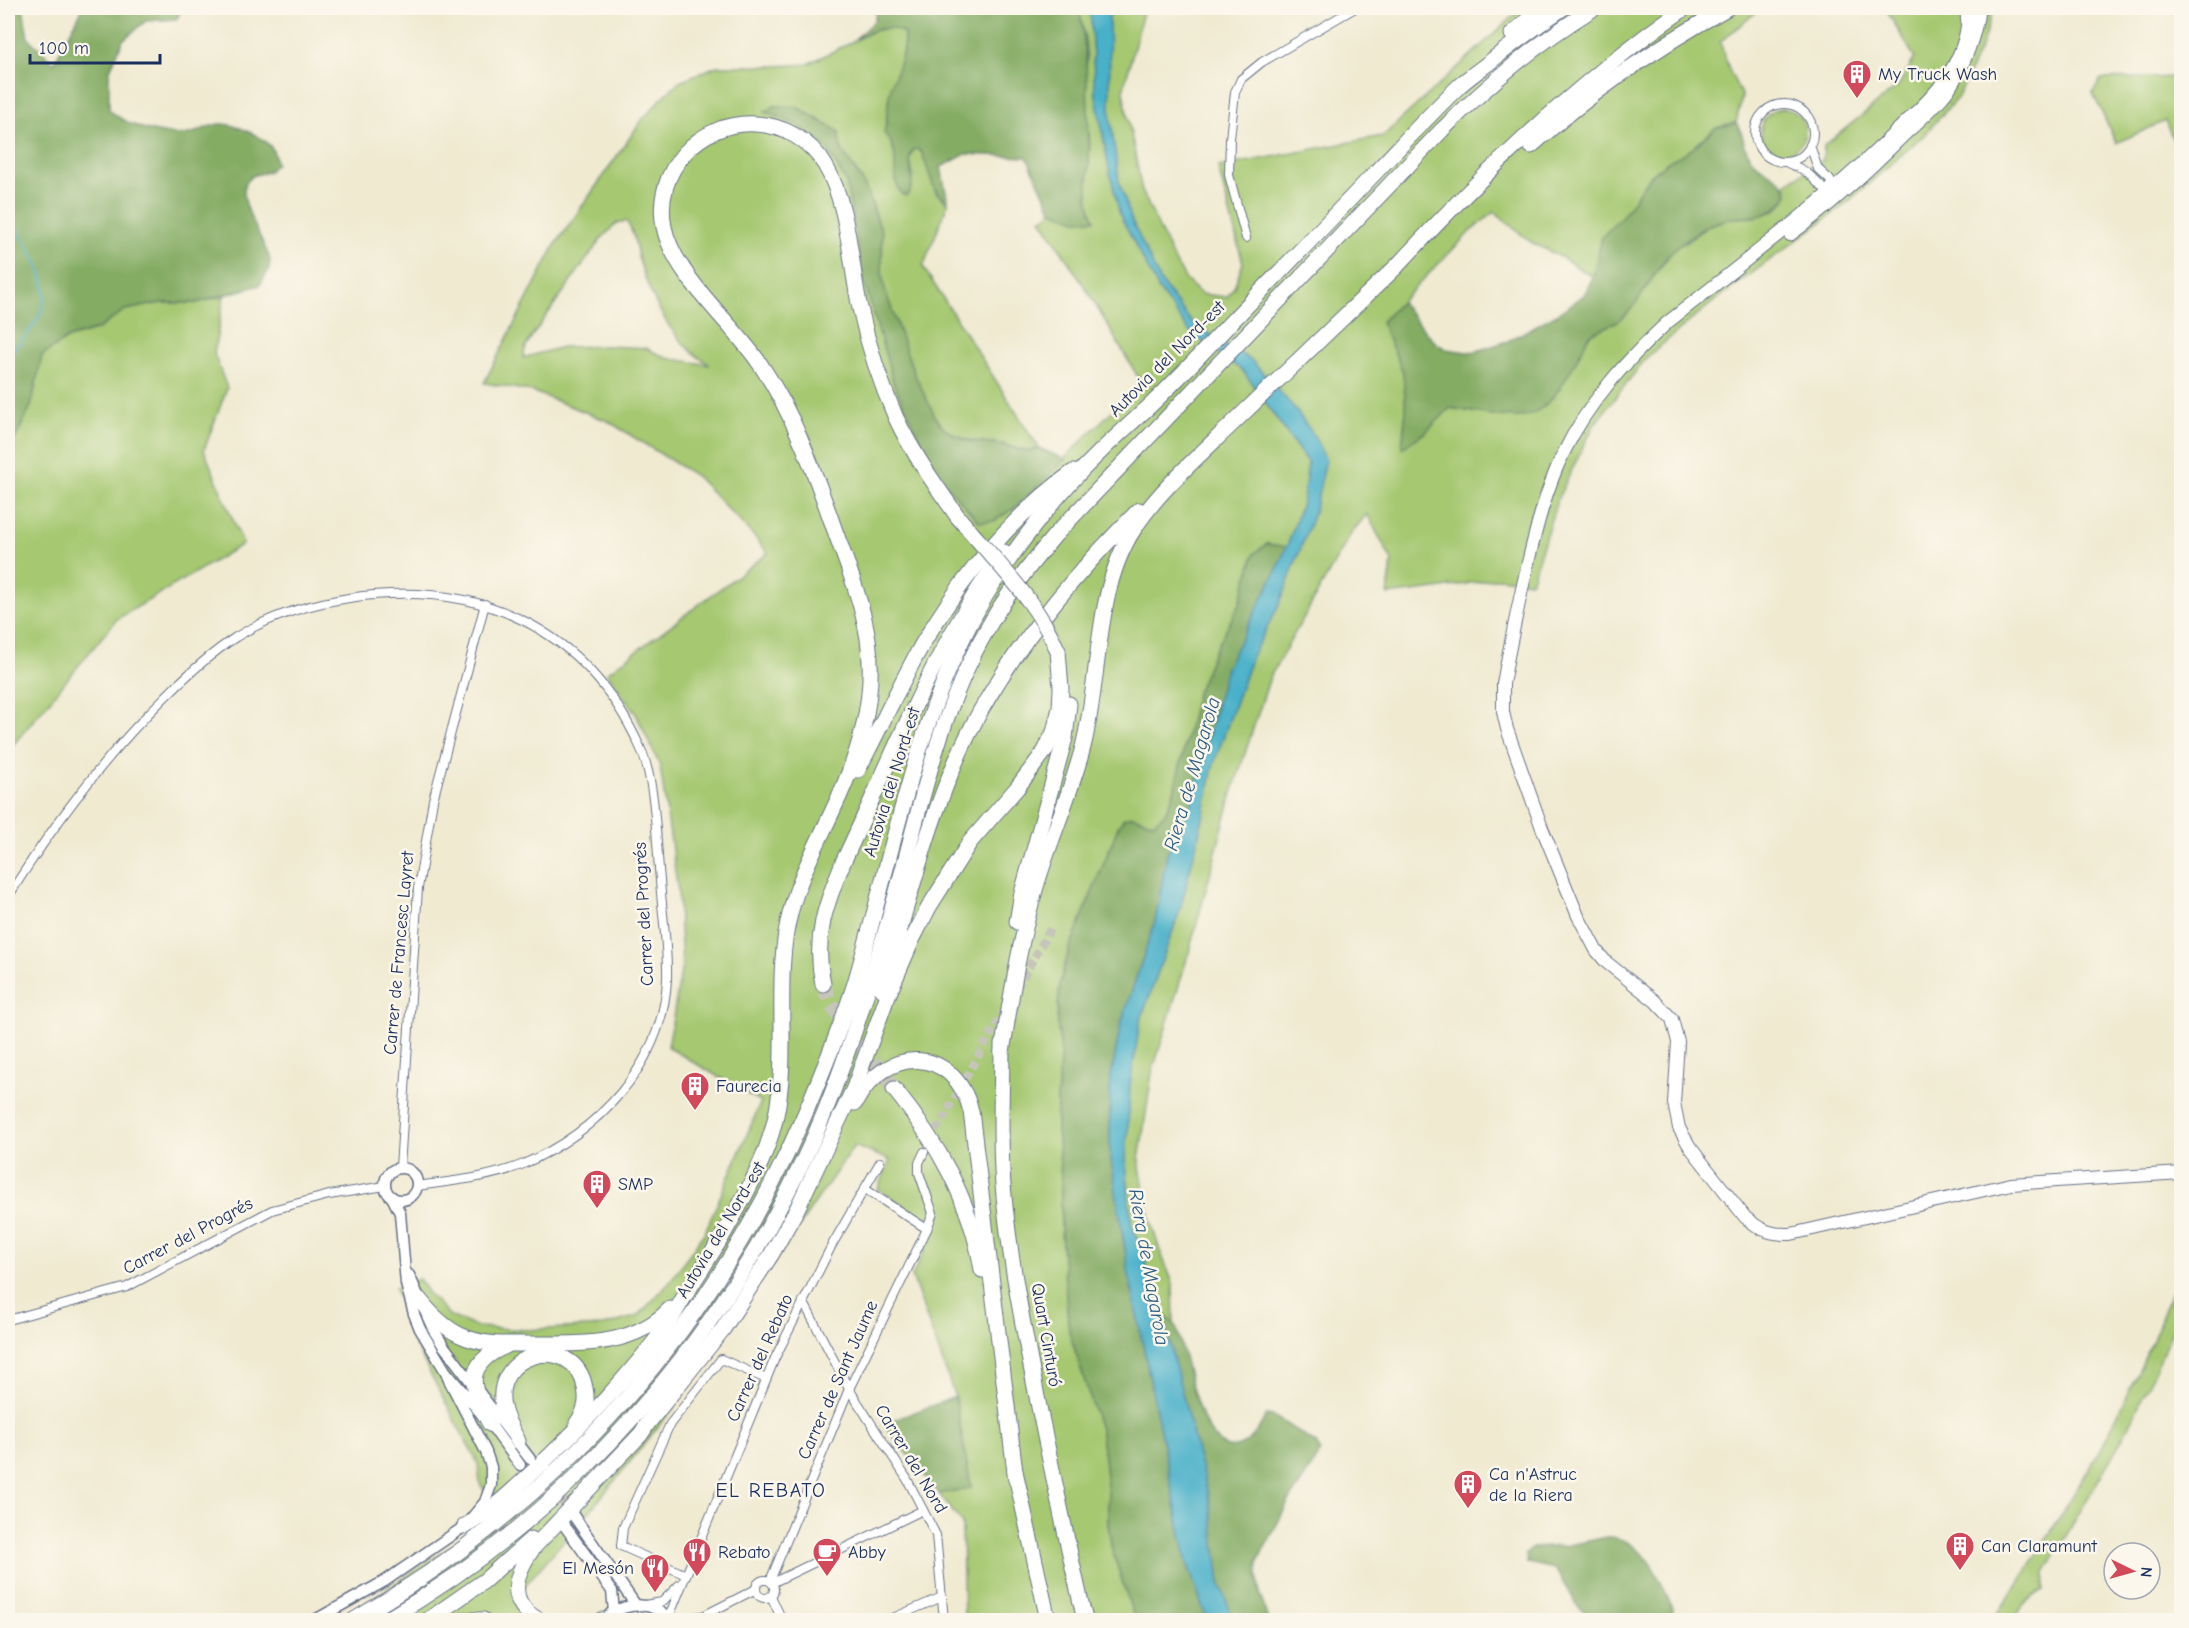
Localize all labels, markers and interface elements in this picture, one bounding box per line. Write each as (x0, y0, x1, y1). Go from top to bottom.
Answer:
scale bar (30, 27, 160, 65)
text: 100 m (39, 38, 89, 59)
building icon: My Truck Wash (1841, 58, 1873, 100)
place label: My Truck Wash (1878, 64, 1997, 85)
street label: Autovia del Nord-est (1105, 296, 1230, 421)
water label: Riera de Magarola (1159, 695, 1225, 853)
street label: Autovia del Nord-est (859, 704, 925, 859)
street label: Carrer del Progrés (630, 842, 658, 986)
street label: Carrer de Francesc Layret (380, 849, 418, 1056)
building icon: Faurecia (679, 1070, 711, 1112)
place label: Faurecia (716, 1076, 782, 1097)
street label: Autovia del Nord-est (672, 1157, 770, 1302)
building icon: SMP (581, 1168, 613, 1210)
place label: SMP (618, 1174, 653, 1195)
water label: Riera de Magarola (1124, 1187, 1174, 1347)
street label: Carrer del Progrés (119, 1193, 257, 1279)
street label: Quart Cinturó (1027, 1281, 1065, 1389)
street label: Carrer del Rebato (722, 1291, 798, 1425)
street label: Carrer de Sant Jaume (793, 1297, 883, 1463)
street label: Carrer del Nord (870, 1401, 952, 1517)
place label: Ca n'Astruc de la Riera (1489, 1464, 1577, 1506)
building icon: Ca n'Astruc de la Riera (1452, 1468, 1484, 1510)
district label: EL REBATO (716, 1479, 826, 1502)
building icon: Can Claramunt (1944, 1530, 1976, 1572)
restaurant icon: Rebato (681, 1536, 713, 1578)
cafe icon: Abby (811, 1536, 843, 1578)
place label: Can Claramunt (1981, 1536, 2098, 1557)
north arrow (2102, 1541, 2162, 1601)
place label: Rebato (718, 1542, 771, 1563)
place label: Abby (848, 1542, 887, 1563)
restaurant icon: El Mesón (639, 1552, 671, 1594)
place label: El Mesón (562, 1558, 634, 1579)
text: N (2137, 1566, 2155, 1578)

